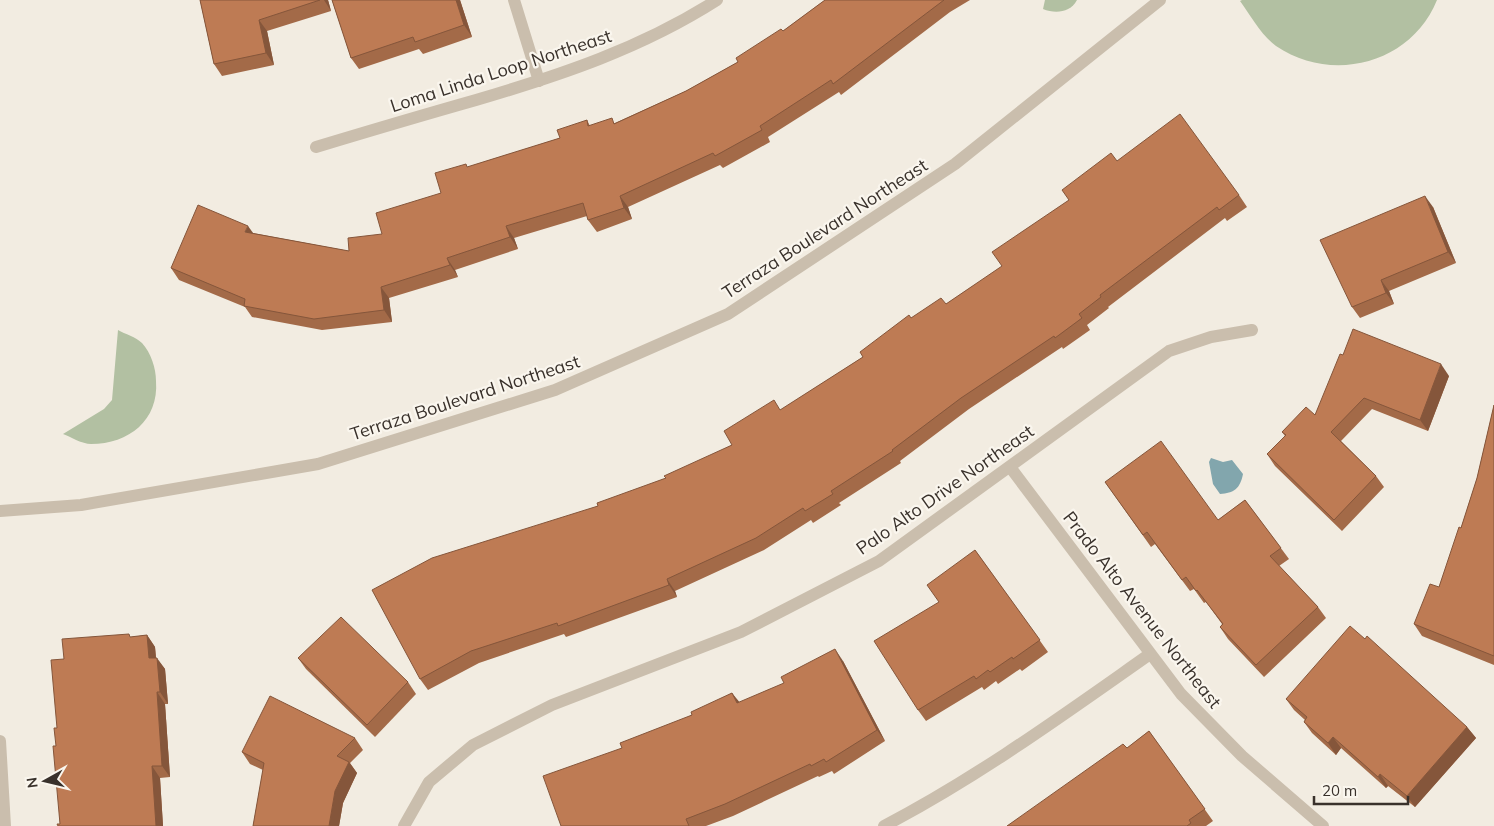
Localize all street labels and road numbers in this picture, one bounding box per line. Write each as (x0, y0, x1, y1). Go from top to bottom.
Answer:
street label: Loma Linda Loop Northeast (387, 24, 614, 117)
street label: Terraza Boulevard Northeast (718, 154, 932, 304)
street label: Terraza Boulevard Northeast (347, 349, 583, 446)
street label: Palo Alto Drive Northeast (851, 420, 1038, 560)
street label: Prado Alto Avenue Northeast (1058, 506, 1227, 713)

